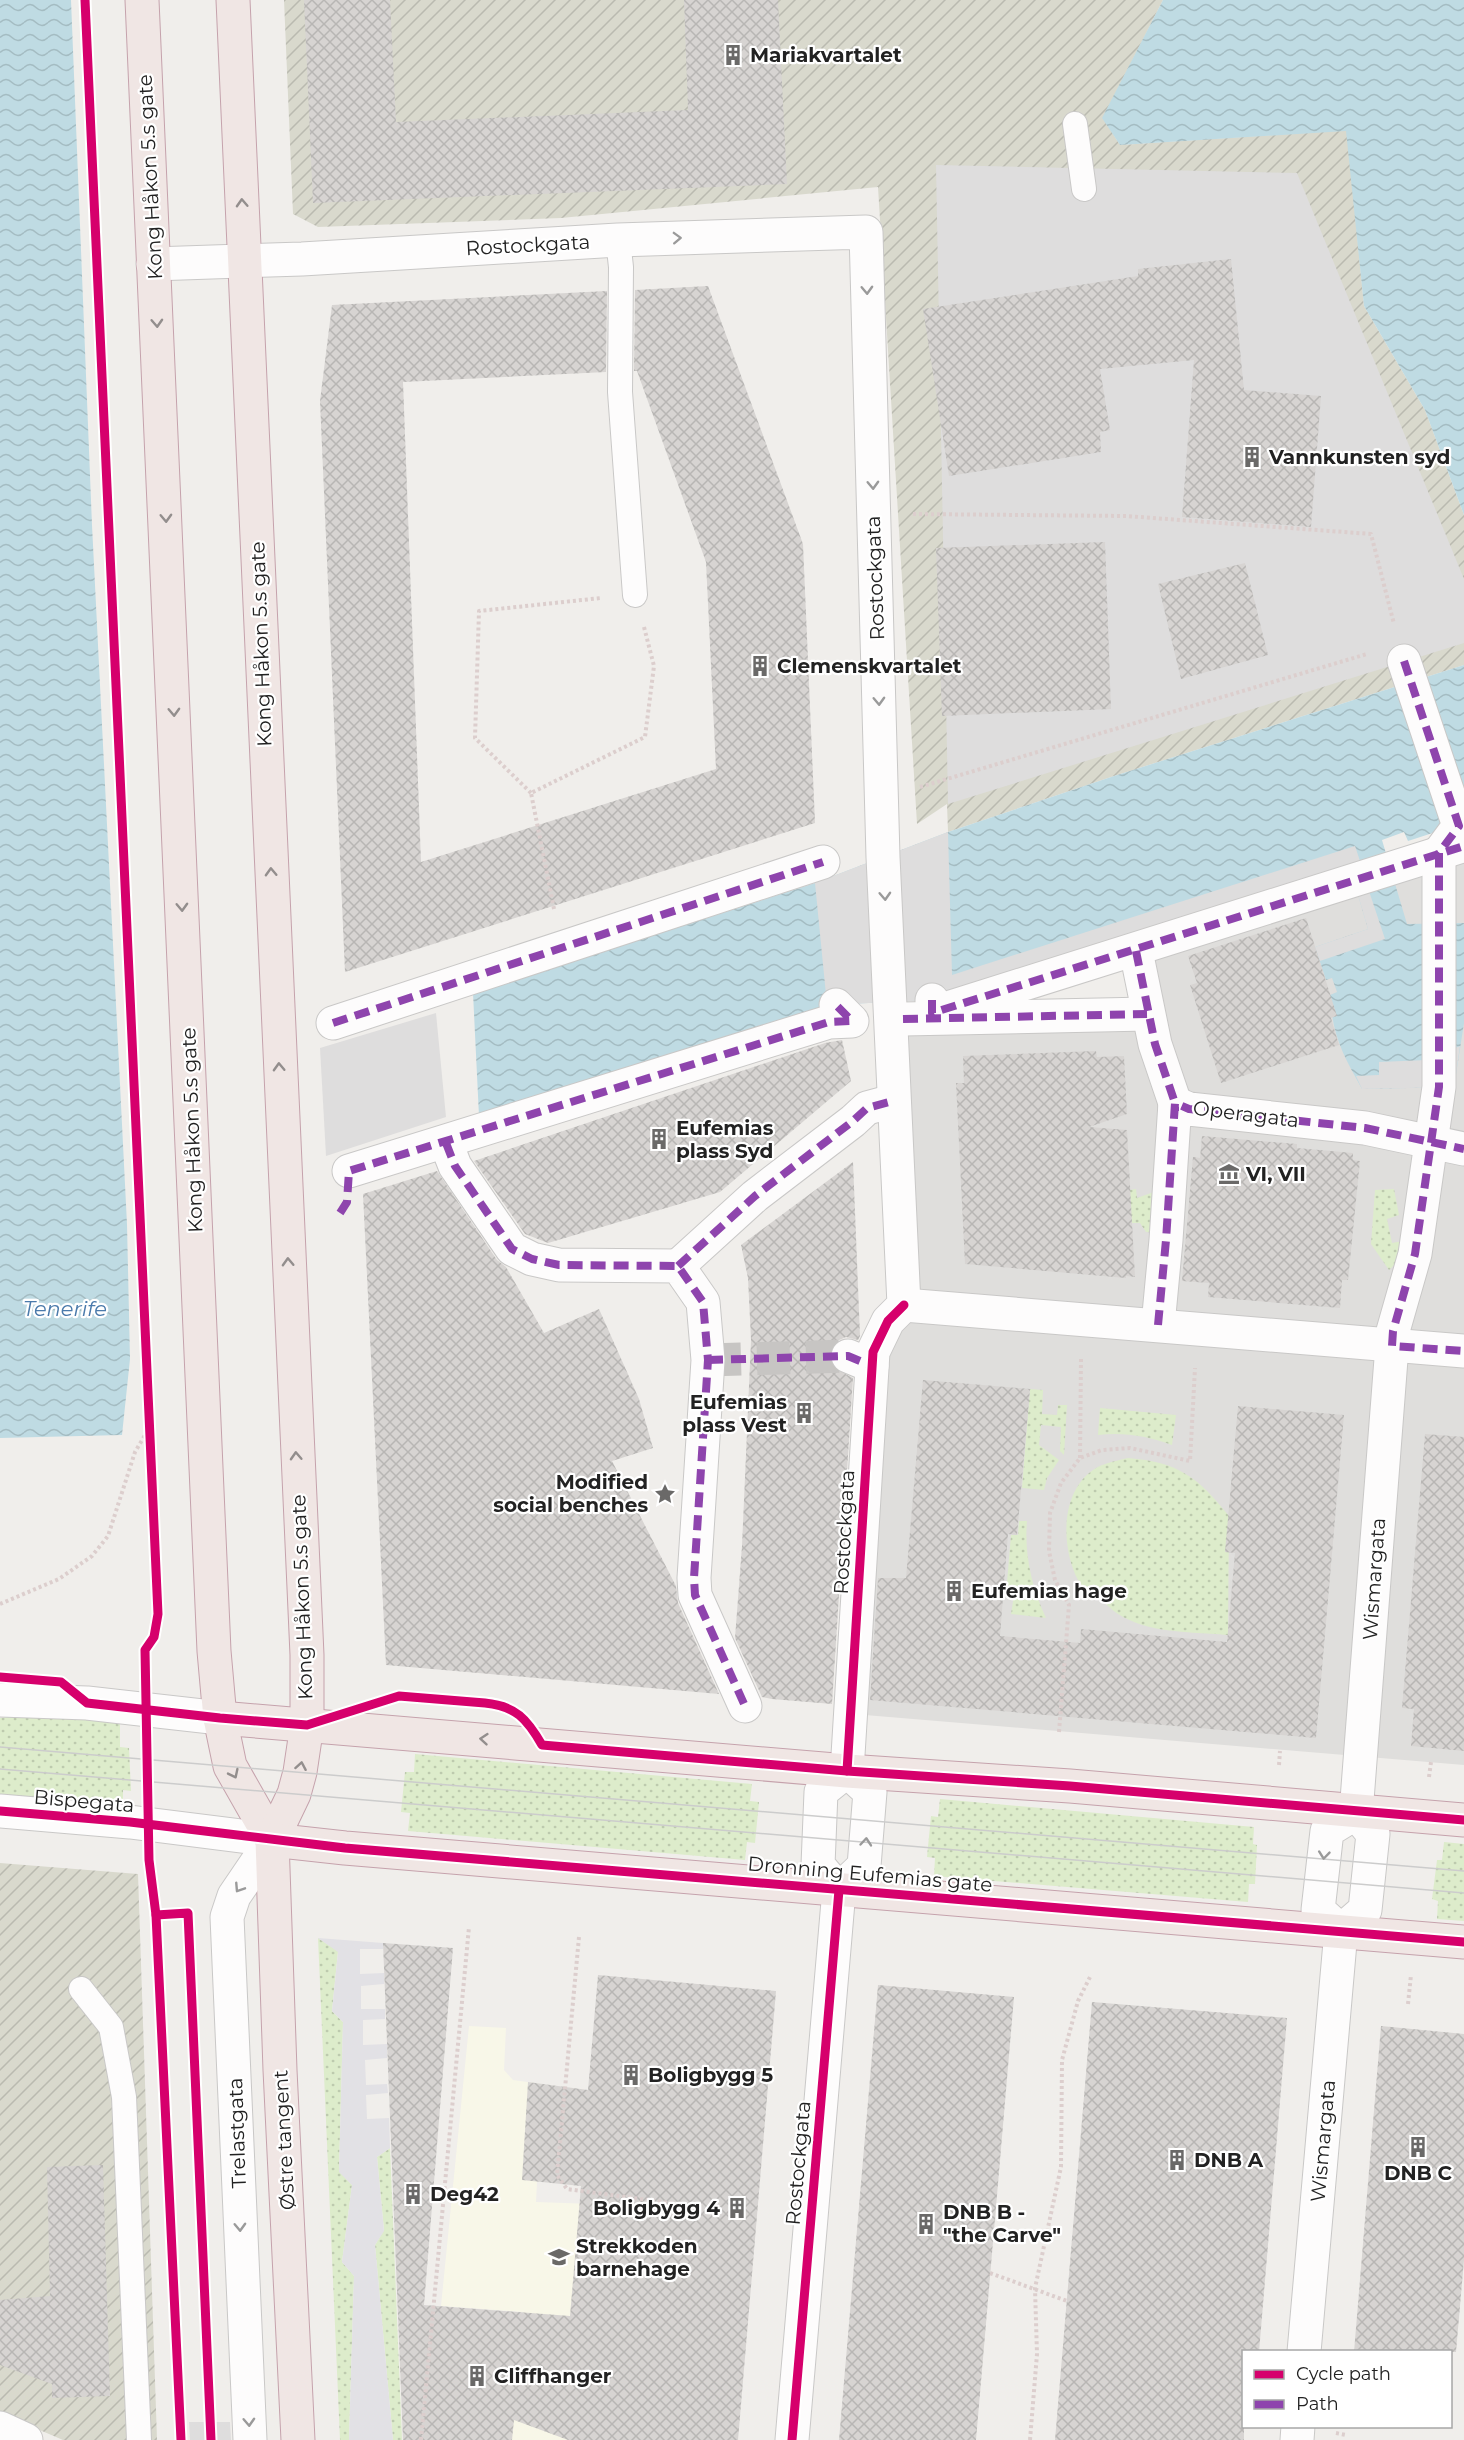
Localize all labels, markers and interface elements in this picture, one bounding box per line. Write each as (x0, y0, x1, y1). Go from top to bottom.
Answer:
building icon: Mariakvartalet (721, 43, 745, 67)
place label: Mariakvartalet (750, 43, 902, 67)
street label: Kong Håkon 5.s gate (133, 74, 167, 280)
one-way arrow (235, 198, 248, 207)
street label: Rostockgata (465, 230, 591, 260)
one-way arrow (672, 232, 681, 244)
one-way arrow (861, 286, 874, 295)
one-way arrow (151, 318, 164, 327)
building icon: Vannkunsten syd (1240, 445, 1264, 469)
place label: Vannkunsten syd (1268, 445, 1450, 469)
one-way arrow (866, 481, 879, 490)
one-way arrow (159, 513, 172, 522)
street label: Rostockgata (861, 515, 889, 641)
street label: Kong Håkon 5.s gate (245, 541, 277, 747)
building icon: Clemenskvartalet (748, 654, 772, 678)
place label: Clemenskvartalet (777, 654, 962, 678)
one-way arrow (872, 697, 885, 706)
one-way arrow (167, 708, 180, 717)
one-way arrow (265, 868, 278, 877)
one-way arrow (878, 892, 891, 901)
one-way arrow (176, 903, 189, 912)
street label: Kong Håkon 5.s gate (176, 1027, 208, 1233)
one-way arrow (273, 1062, 286, 1071)
street label: Operagata (1192, 1096, 1300, 1132)
place label: Eufemias plass Syd (676, 1116, 774, 1163)
building icon: Eufemias plass Syd (647, 1127, 671, 1151)
museum icon: VI, VII (1217, 1162, 1241, 1186)
place label: VI, VII (1245, 1162, 1306, 1186)
one-way arrow (281, 1257, 294, 1266)
water label: Tenerife (23, 1296, 107, 1321)
place label: Eufemias plass Vest (682, 1390, 787, 1437)
building icon: Eufemias plass Vest (792, 1401, 816, 1425)
one-way arrow (290, 1452, 303, 1461)
street label: Rostockgata (829, 1469, 859, 1595)
place label: Modified social benches (493, 1470, 648, 1517)
place icon: Modified social benches (653, 1482, 677, 1506)
street label: Kong Håkon 5.s gate (286, 1494, 318, 1700)
street label: Wismargata (1358, 1517, 1390, 1641)
building icon: Eufemias hage (942, 1579, 966, 1603)
place label: Eufemias hage (971, 1579, 1127, 1603)
one-way arrow (479, 1733, 488, 1746)
one-way arrow (294, 1761, 307, 1771)
one-way arrow (227, 1768, 239, 1779)
street label: Bispegata (33, 1785, 135, 1817)
one-way arrow (860, 1838, 873, 1847)
one-way arrow (1318, 1850, 1331, 1859)
street label: Dronning Eufemias gate (747, 1851, 993, 1897)
one-way arrow (235, 1881, 246, 1892)
building icon: Boligbygg 5 (619, 2063, 643, 2087)
place label: Boligbygg 5 (648, 2063, 773, 2087)
street label: Østre tangent (268, 2069, 300, 2211)
street label: Trelastgata (223, 2077, 251, 2189)
street label: Wismargata (1306, 2079, 1340, 2203)
street label: Rostockgata (781, 2100, 815, 2226)
building icon: DNB C (1406, 2135, 1430, 2159)
building icon: DNB A (1165, 2148, 1189, 2172)
place label: DNB A (1194, 2148, 1264, 2172)
place label: DNB C (1384, 2161, 1453, 2185)
building icon: Deg42 (401, 2182, 425, 2206)
place label: Deg42 (430, 2182, 499, 2206)
place label: Boligbygg 4 (593, 2196, 720, 2220)
building icon: Boligbygg 4 (725, 2196, 749, 2220)
place label: DNB B - "the Carve" (943, 2200, 1061, 2247)
building icon: DNB B - "the Carve" (914, 2212, 938, 2236)
one-way arrow (234, 2222, 247, 2231)
place label: Strekkoden barnehage (576, 2234, 698, 2281)
school or university icon: Strekkoden barnehage (547, 2245, 571, 2269)
legend (1242, 2350, 1452, 2428)
text: Cycle path (1296, 2363, 1391, 2385)
building icon: Cliffhanger (465, 2364, 489, 2388)
place label: Cliffhanger (494, 2364, 612, 2388)
text: Path (1296, 2393, 1339, 2415)
one-way arrow (242, 2417, 255, 2426)

